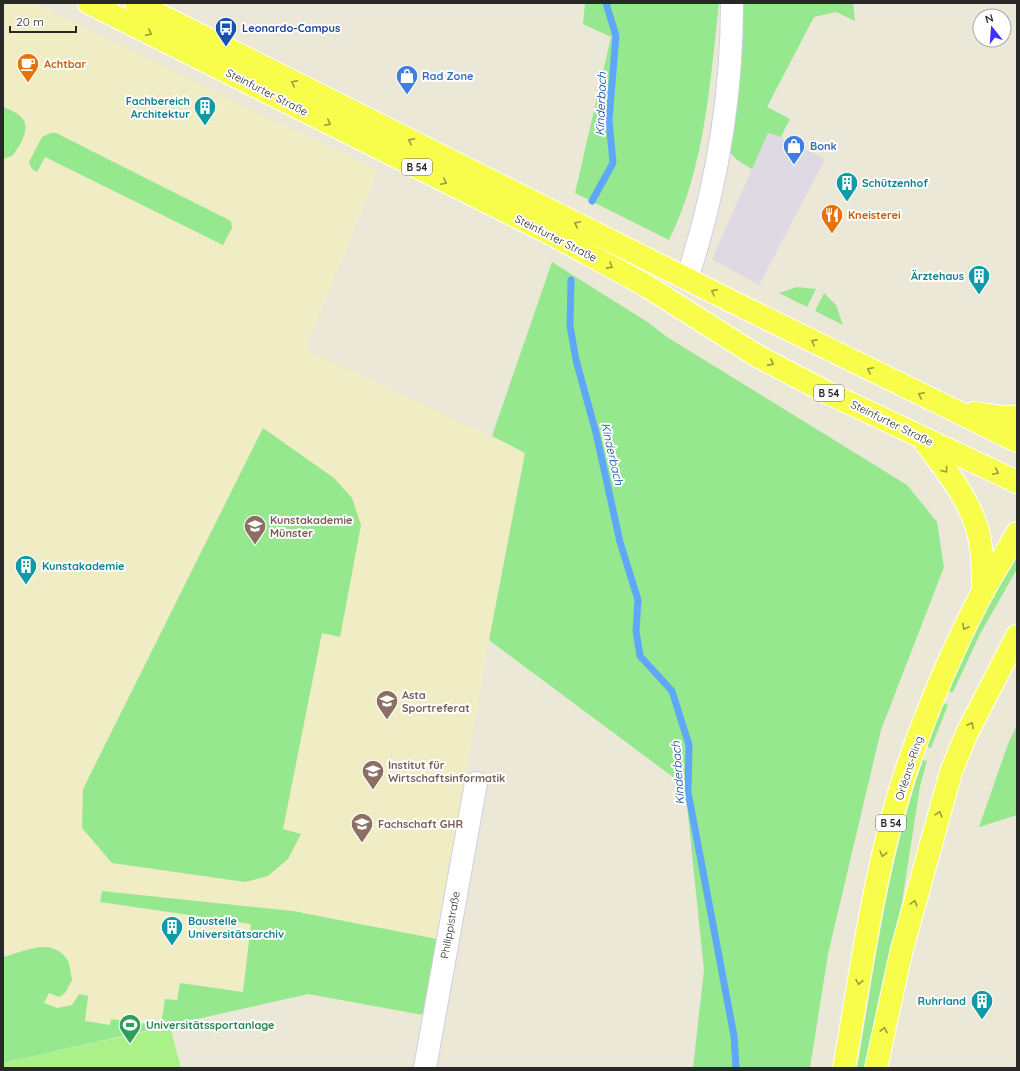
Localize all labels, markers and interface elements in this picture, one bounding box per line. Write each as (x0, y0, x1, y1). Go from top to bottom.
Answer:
scale bar (10, 8, 76, 34)
north arrow (972, 8, 1012, 48)
text: N (983, 11, 995, 26)
text: 20 m (16, 14, 44, 29)
bus stop icon: Leonardo-Campus (213, 15, 239, 48)
place label: Leonardo-Campus (242, 21, 340, 35)
one-way arrow (145, 28, 153, 36)
cafe icon: Achtbar (15, 51, 41, 84)
place label: Achtbar (44, 57, 87, 71)
shop icon: Rad Zone (394, 63, 420, 96)
street label: Steinfurter Straße (224, 65, 310, 119)
place label: Rad Zone (422, 69, 474, 83)
water label: Kinderbach (592, 72, 609, 136)
one-way arrow (291, 80, 299, 87)
place label: Fachbereich Architektur (126, 94, 190, 121)
building icon: Fachbereich Architektur (192, 94, 218, 127)
one-way arrow (324, 118, 331, 126)
shop icon: Bonk (781, 133, 807, 166)
one-way arrow (407, 138, 415, 146)
place label: Bonk (810, 139, 837, 153)
road number: B 54 (402, 159, 432, 175)
building icon: Schützenhof (834, 170, 860, 203)
place label: Schützenhof (862, 176, 928, 190)
one-way arrow (440, 177, 447, 184)
restaurant icon: Kneisterei (819, 202, 845, 235)
place label: Kneisterei (848, 208, 901, 222)
street label: Steinfurter Straße (513, 211, 599, 265)
one-way arrow (574, 221, 581, 229)
one-way arrow (606, 261, 613, 269)
building icon: Ärztehaus (966, 263, 992, 296)
place label: Ärztehaus (911, 269, 964, 283)
one-way arrow (711, 290, 719, 297)
one-way arrow (810, 339, 818, 347)
one-way arrow (767, 358, 774, 366)
one-way arrow (867, 367, 875, 375)
road number: B 54 (814, 385, 844, 401)
one-way arrow (918, 392, 926, 399)
street label: Steinfurter Straße (849, 397, 935, 449)
water label: Kinderbach (598, 421, 627, 487)
one-way arrow (940, 466, 948, 473)
one-way arrow (991, 467, 999, 475)
school or university icon: Kunstakademie Münster (242, 513, 268, 546)
place label: Kunstakademie Münster (270, 513, 353, 540)
building icon: Kunstakademie (13, 553, 39, 586)
place label: Kunstakademie (42, 559, 125, 573)
one-way arrow (962, 623, 970, 630)
school or university icon: Asta Sportreferat (374, 688, 400, 721)
place label: Asta Sportreferat (402, 688, 470, 715)
one-way arrow (967, 722, 974, 729)
street label: Orléans-Ring (892, 734, 926, 802)
water label: Kinderbach (668, 740, 687, 805)
school or university icon: Institut für Wirtschaftsinformatik (360, 758, 386, 791)
place label: Institut für Wirtschaftsinformatik (388, 758, 505, 785)
one-way arrow (934, 810, 943, 817)
school or university icon: Fachschaft GHR (349, 811, 375, 844)
road number: B 54 (876, 815, 906, 831)
place label: Fachschaft GHR (378, 817, 463, 831)
one-way arrow (880, 851, 888, 858)
street label: Philippistraße (437, 890, 463, 960)
one-way arrow (909, 900, 918, 907)
building icon: Baustelle Universitätsarchiv (159, 914, 185, 947)
place label: Baustelle Universitätsarchiv (188, 914, 284, 941)
one-way arrow (855, 979, 864, 985)
building icon: Ruhrland (969, 988, 995, 1021)
place label: Ruhrland (918, 994, 966, 1008)
sports icon: Universitätssportanlage (117, 1012, 143, 1045)
place label: Universitätssportanlage (146, 1018, 275, 1032)
one-way arrow (880, 1027, 888, 1033)

